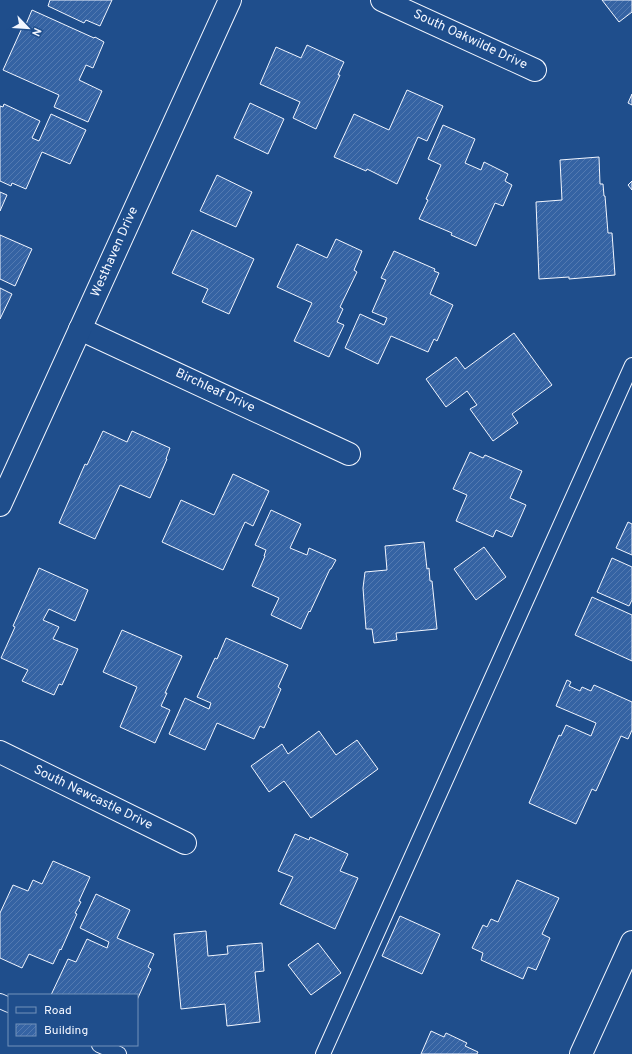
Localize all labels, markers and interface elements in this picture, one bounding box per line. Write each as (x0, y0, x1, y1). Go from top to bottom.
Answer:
street label: South Oakwilde Drive (410, 7, 530, 73)
north arrow (8, 8, 48, 48)
text: N (28, 25, 44, 38)
street label: Westhaven Drive (88, 204, 142, 300)
street label: Birchleaf Drive (173, 366, 257, 416)
street label: South Newcastle Drive (31, 762, 155, 834)
legend (8, 994, 138, 1046)
text: Road (44, 1003, 72, 1019)
text: Building (44, 1023, 88, 1039)

